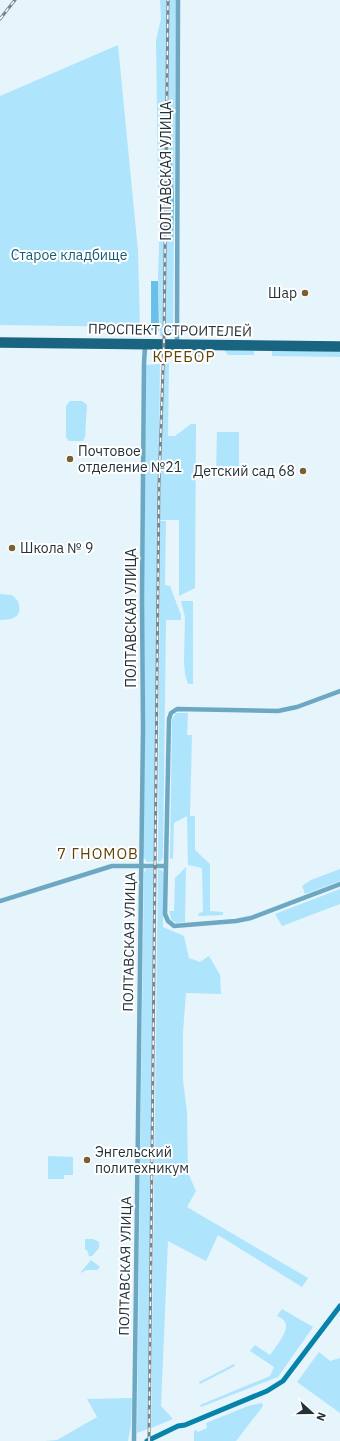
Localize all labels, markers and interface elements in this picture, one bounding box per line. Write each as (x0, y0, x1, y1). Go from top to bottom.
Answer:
street label: ПОЛТАВСКАЯ УЛИЦА (157, 101, 175, 241)
park label: Старое кладбище (11, 246, 128, 264)
place label: Шар (268, 284, 297, 302)
marker: Шар (300, 288, 310, 298)
street label: ПРОСПЕКТ СТРОИТЕЛЕЙ (88, 319, 252, 340)
district label: КРЕБОР (152, 347, 216, 366)
place label: Почтовое отделение №21 (78, 442, 182, 476)
marker: Почтовое отделение №21 (65, 454, 75, 464)
place label: Детский сад 68 (193, 462, 295, 480)
marker: Детский сад 68 (298, 466, 308, 476)
place label: Школа № 9 (20, 539, 93, 557)
marker: Школа № 9 (7, 543, 17, 553)
street label: ПОЛТАВСКАЯ УЛИЦА (122, 548, 140, 688)
district label: 7 ГНОМОВ (57, 844, 139, 863)
street label: ПОЛТАВСКАЯ УЛИЦА (119, 872, 139, 1012)
place label: Энгельский политехникум (95, 1143, 189, 1177)
marker: Энгельский политехникум (82, 1155, 92, 1165)
street label: ПОЛТАВСКАЯ УЛИЦА (115, 1196, 135, 1336)
north arrow (292, 1393, 332, 1433)
text: N (313, 1410, 329, 1423)

